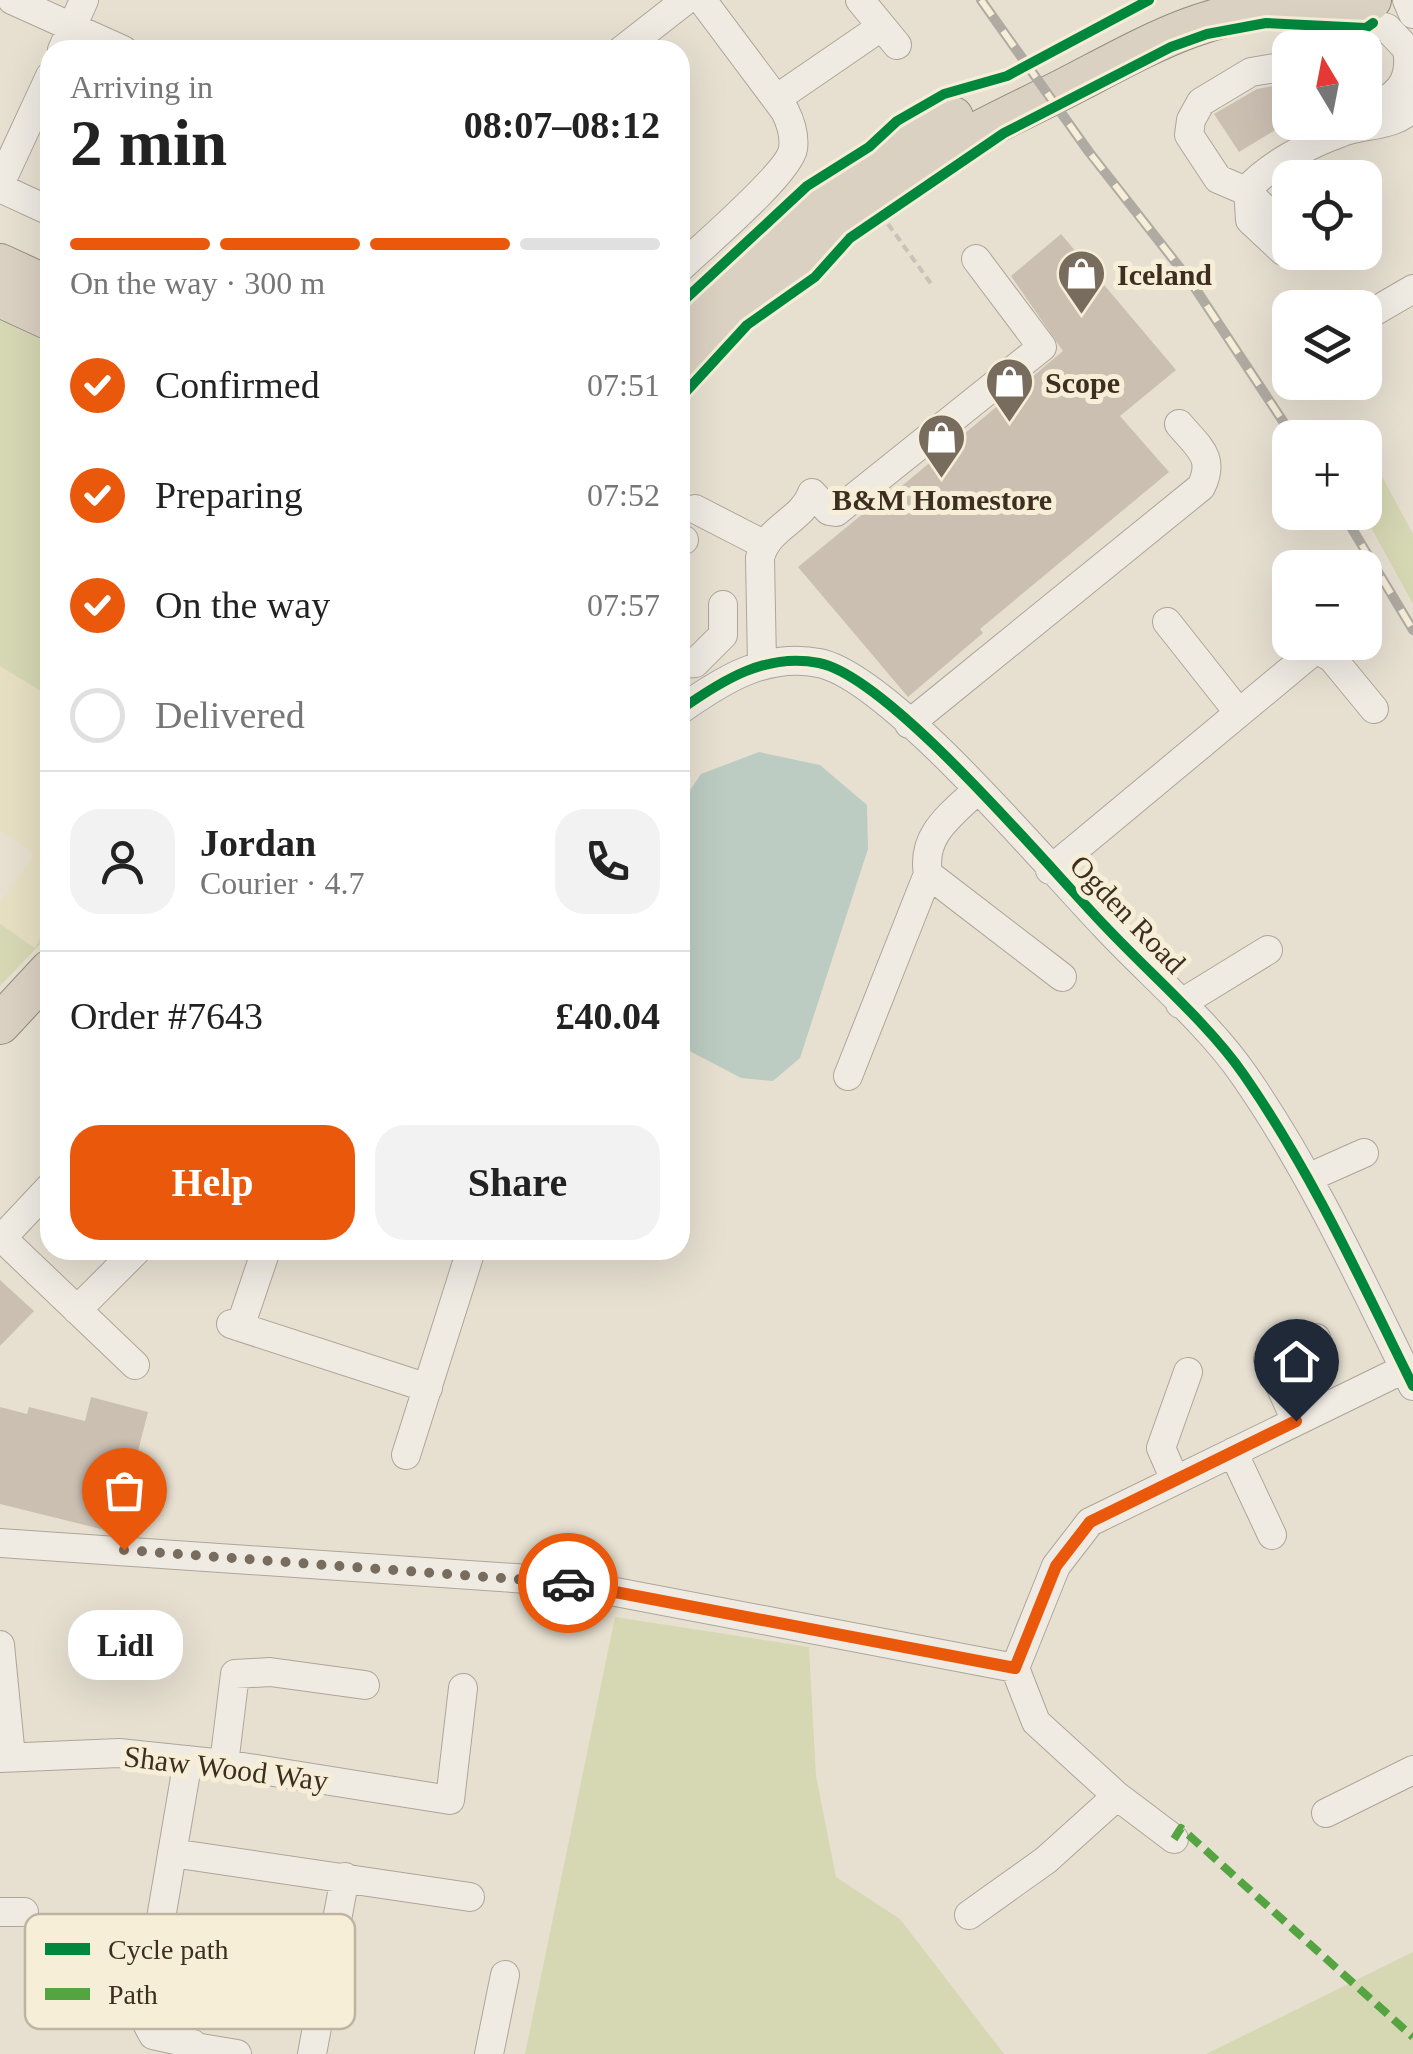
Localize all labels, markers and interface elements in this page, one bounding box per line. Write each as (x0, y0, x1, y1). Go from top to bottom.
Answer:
north arrow (1272, 30, 1382, 140)
map controls (1272, 30, 1382, 660)
text: Arriving in (70, 69, 213, 105)
text: 08:07–08:12 (464, 104, 660, 146)
text: 2 min (70, 107, 227, 179)
button: locate (1272, 160, 1382, 270)
shop icon: Iceland (1056, 248, 1108, 316)
place label: Iceland (1117, 258, 1212, 291)
text: On the way · 300 m (70, 265, 325, 301)
button: layers (1272, 290, 1382, 400)
shop icon: Scope (984, 356, 1036, 424)
icon: check (70, 358, 125, 413)
text: Confirmed (155, 364, 320, 406)
place label: Scope (1045, 366, 1120, 399)
text: 07:51 (587, 367, 660, 403)
shop icon: B&M Homestore (916, 412, 968, 480)
button: + (1272, 420, 1382, 530)
icon: check (70, 468, 125, 523)
text: Preparing (155, 474, 303, 516)
text: 07:52 (587, 477, 660, 513)
place label: B&M Homestore (832, 483, 1052, 516)
button: − (1272, 550, 1382, 660)
icon: check (70, 578, 125, 633)
text: On the way (155, 584, 330, 626)
text: 07:57 (587, 587, 660, 623)
text: Delivered (155, 694, 305, 736)
button: person (70, 809, 175, 914)
button: phone (555, 809, 660, 914)
text: Jordan (200, 822, 316, 864)
street label: Ogden Road (1064, 848, 1192, 980)
text: Courier · 4.7 (200, 865, 364, 901)
text: Order #7643 (70, 995, 263, 1037)
text: £40.04 (556, 995, 660, 1037)
button: Help (70, 1125, 355, 1240)
button: Share (375, 1125, 660, 1240)
pin (1254, 1319, 1339, 1422)
icon: home (1269, 1334, 1324, 1389)
pin (82, 1448, 167, 1551)
icon: bag (97, 1463, 152, 1518)
courier (518, 1533, 618, 1633)
icon: car (541, 1556, 596, 1611)
callout: Lidl (66, 1610, 182, 1680)
text: Lidl (97, 1627, 154, 1663)
street label: Shaw Wood Way (122, 1739, 330, 1797)
legend (25, 1914, 355, 2029)
text: Cycle path (108, 1934, 229, 1965)
text: Path (108, 1979, 158, 2010)

